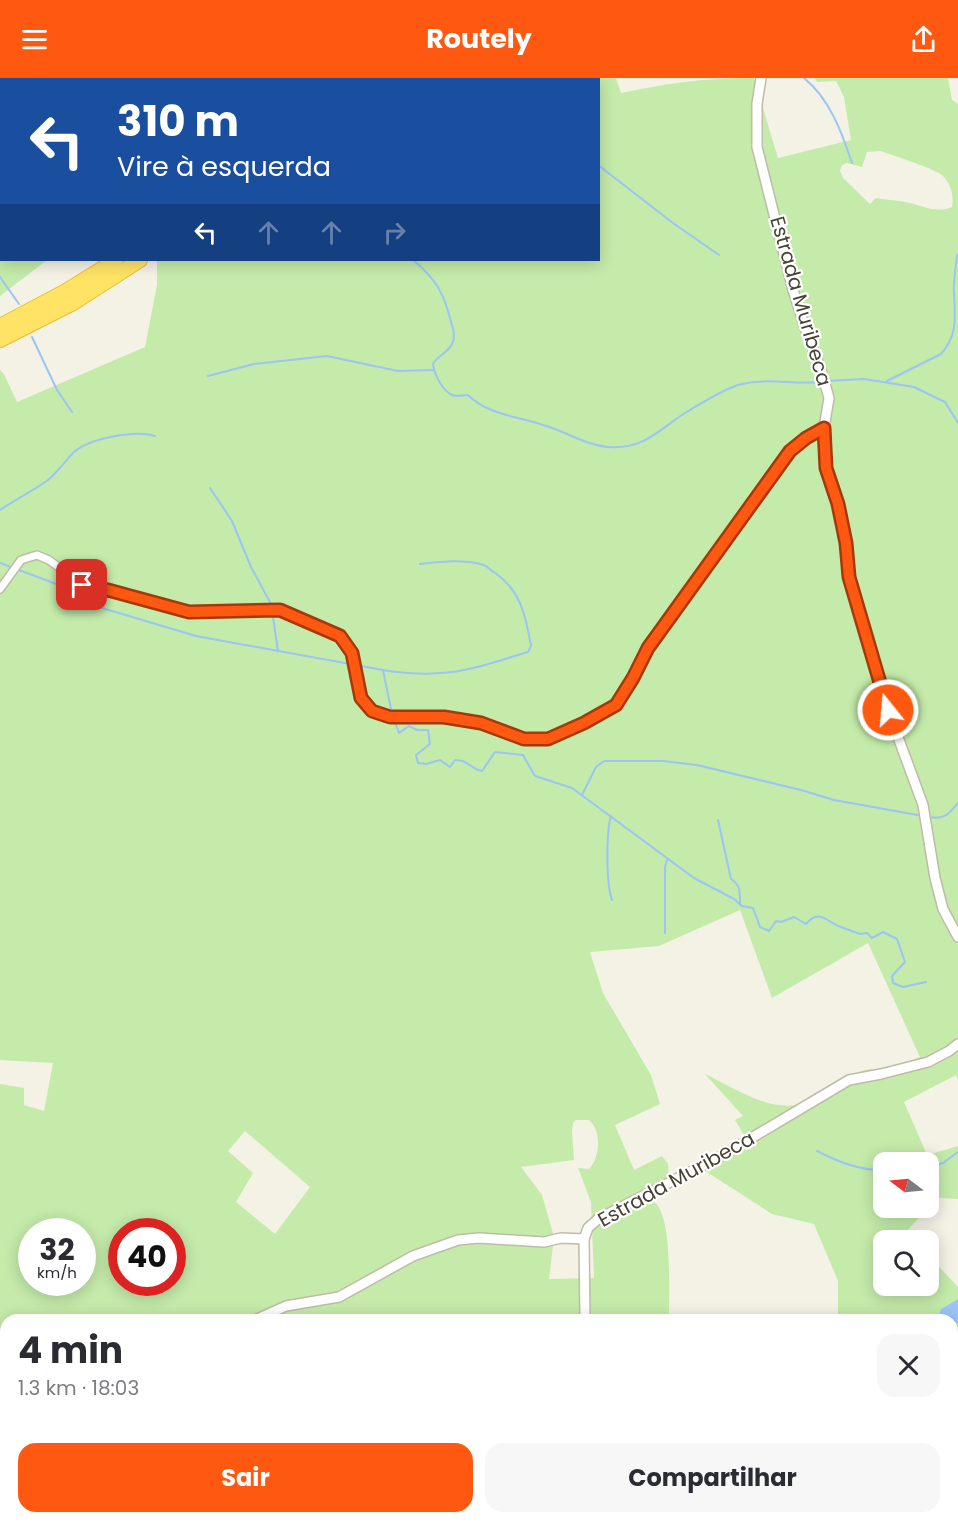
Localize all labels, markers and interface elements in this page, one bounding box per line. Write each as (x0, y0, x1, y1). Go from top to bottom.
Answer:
text: Routely (426, 20, 532, 57)
icon: menu (18, 23, 51, 56)
icon: share (907, 23, 940, 56)
text: 310 m (117, 92, 239, 151)
icon: left (18, 102, 96, 180)
text: Vire à esquerda (117, 148, 331, 185)
street label: Estrada Muribeca (763, 213, 839, 389)
icon: left (189, 216, 222, 249)
icon: ahead (252, 216, 285, 249)
icon: ahead (315, 216, 348, 249)
icon: right (378, 216, 411, 249)
pin (56, 559, 107, 610)
icon: arrive (65, 568, 98, 601)
position arrow (856, 678, 920, 742)
street label: Estrada Muribeca (593, 1124, 759, 1234)
north arrow (873, 1152, 939, 1218)
map controls (873, 1152, 939, 1296)
speed limit sign: 40 (108, 1218, 186, 1296)
text: 32 (39, 1228, 75, 1271)
button: search (873, 1230, 939, 1296)
text: km/h (37, 1262, 77, 1283)
text: 4 min (18, 1325, 123, 1376)
button: close (877, 1334, 940, 1397)
text: 1.3 km · 18:03 (18, 1374, 139, 1402)
button: Sair (18, 1443, 473, 1512)
button: Compartilhar (485, 1443, 940, 1512)

